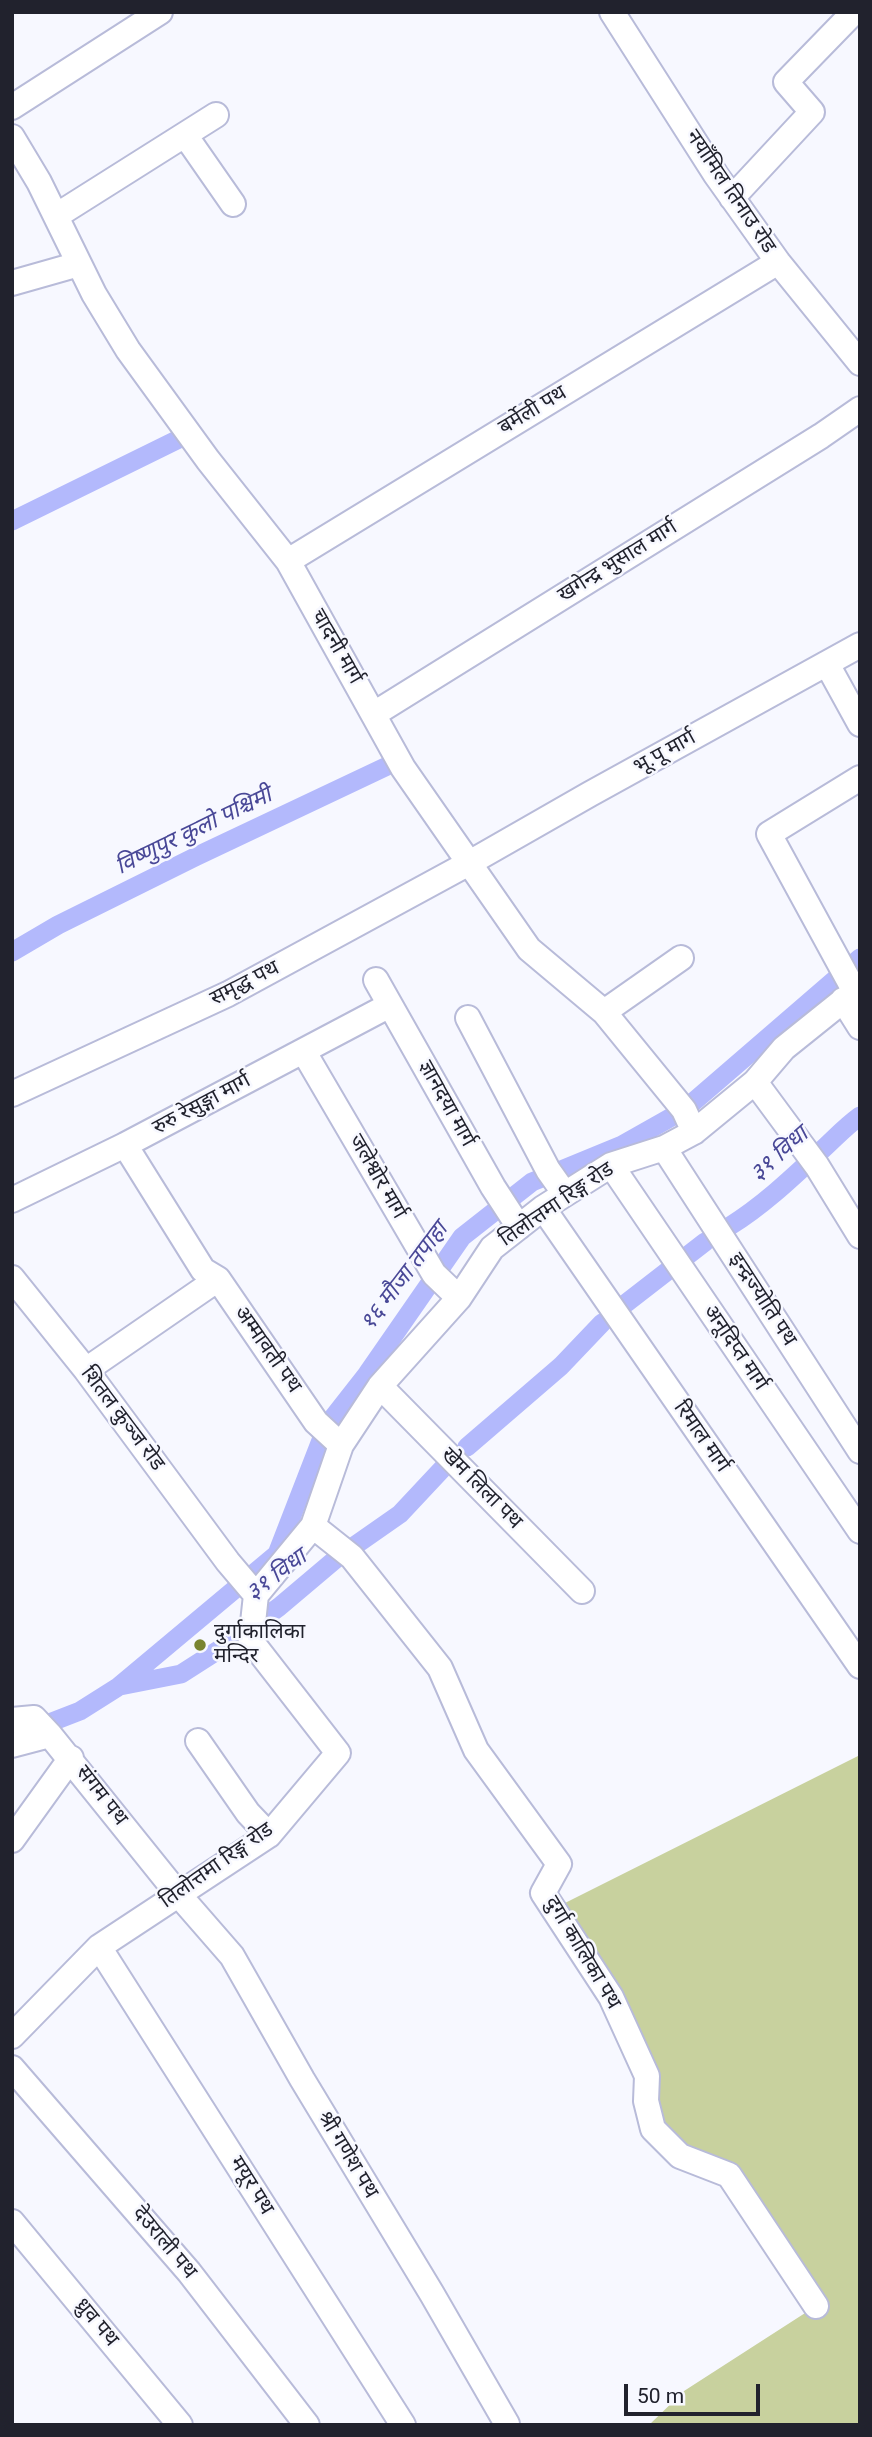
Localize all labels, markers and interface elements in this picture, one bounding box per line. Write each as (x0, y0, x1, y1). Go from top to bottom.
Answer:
street label: नयाँमिल तिनाउ रोड (680, 126, 780, 258)
street label: बर्मेली पथ (494, 381, 572, 441)
street label: खगेन्द्र भुसाल मार्ग (554, 515, 682, 609)
street label: चादनी मार्ग (305, 605, 367, 689)
street label: भू.पू मार्ग (629, 726, 701, 780)
water label: विष्णुपुर कुलो पश्चिमी (111, 782, 277, 882)
street label: समृद्ध पथ (206, 956, 284, 1012)
street label: ज्ञानदया मार्ग (412, 1057, 480, 1151)
street label: रुरु रेसुङ्गा मार्ग (149, 1069, 255, 1141)
water label: ३१ विधा (745, 1122, 815, 1188)
street label: जलेश्वोर मार्ग (343, 1130, 411, 1224)
street label: तिलोत्तमा रिङ्ग रोड (495, 1157, 619, 1253)
water label: १६ मौजा तपाहा (355, 1217, 455, 1337)
street label: इन्द्रज्योति पथ (723, 1249, 801, 1351)
street label: अनूदिप्त मार्ग (697, 1300, 773, 1396)
street label: अम्मावती पथ (228, 1302, 306, 1398)
street label: शितल कुञ्ज रोड (75, 1362, 169, 1476)
street label: रिमाल मार्ग (667, 1396, 735, 1478)
street label: खेम लिला पथ (435, 1443, 527, 1535)
water label: ३१ विधा (241, 1544, 313, 1608)
place label: दुर्गाकालिका मन्दिर (214, 1620, 305, 1670)
marker: दुर्गाकालिका मन्दिर (192, 1637, 208, 1653)
street label: संगम पथ (70, 1761, 132, 1831)
street label: तिलोत्तमा रिङ्ग रोड (155, 1818, 279, 1914)
street label: दुर्गा कालिका पथ (538, 1892, 626, 2014)
street label: श्री गणेश पथ (311, 2107, 383, 2203)
street label: मयूर पथ (223, 2152, 279, 2220)
street label: देउराली पथ (126, 2202, 202, 2284)
street label: ध्रुव पथ (69, 2294, 123, 2352)
scale bar (627, 2370, 764, 2414)
text: 50 m (637, 2384, 684, 2408)

